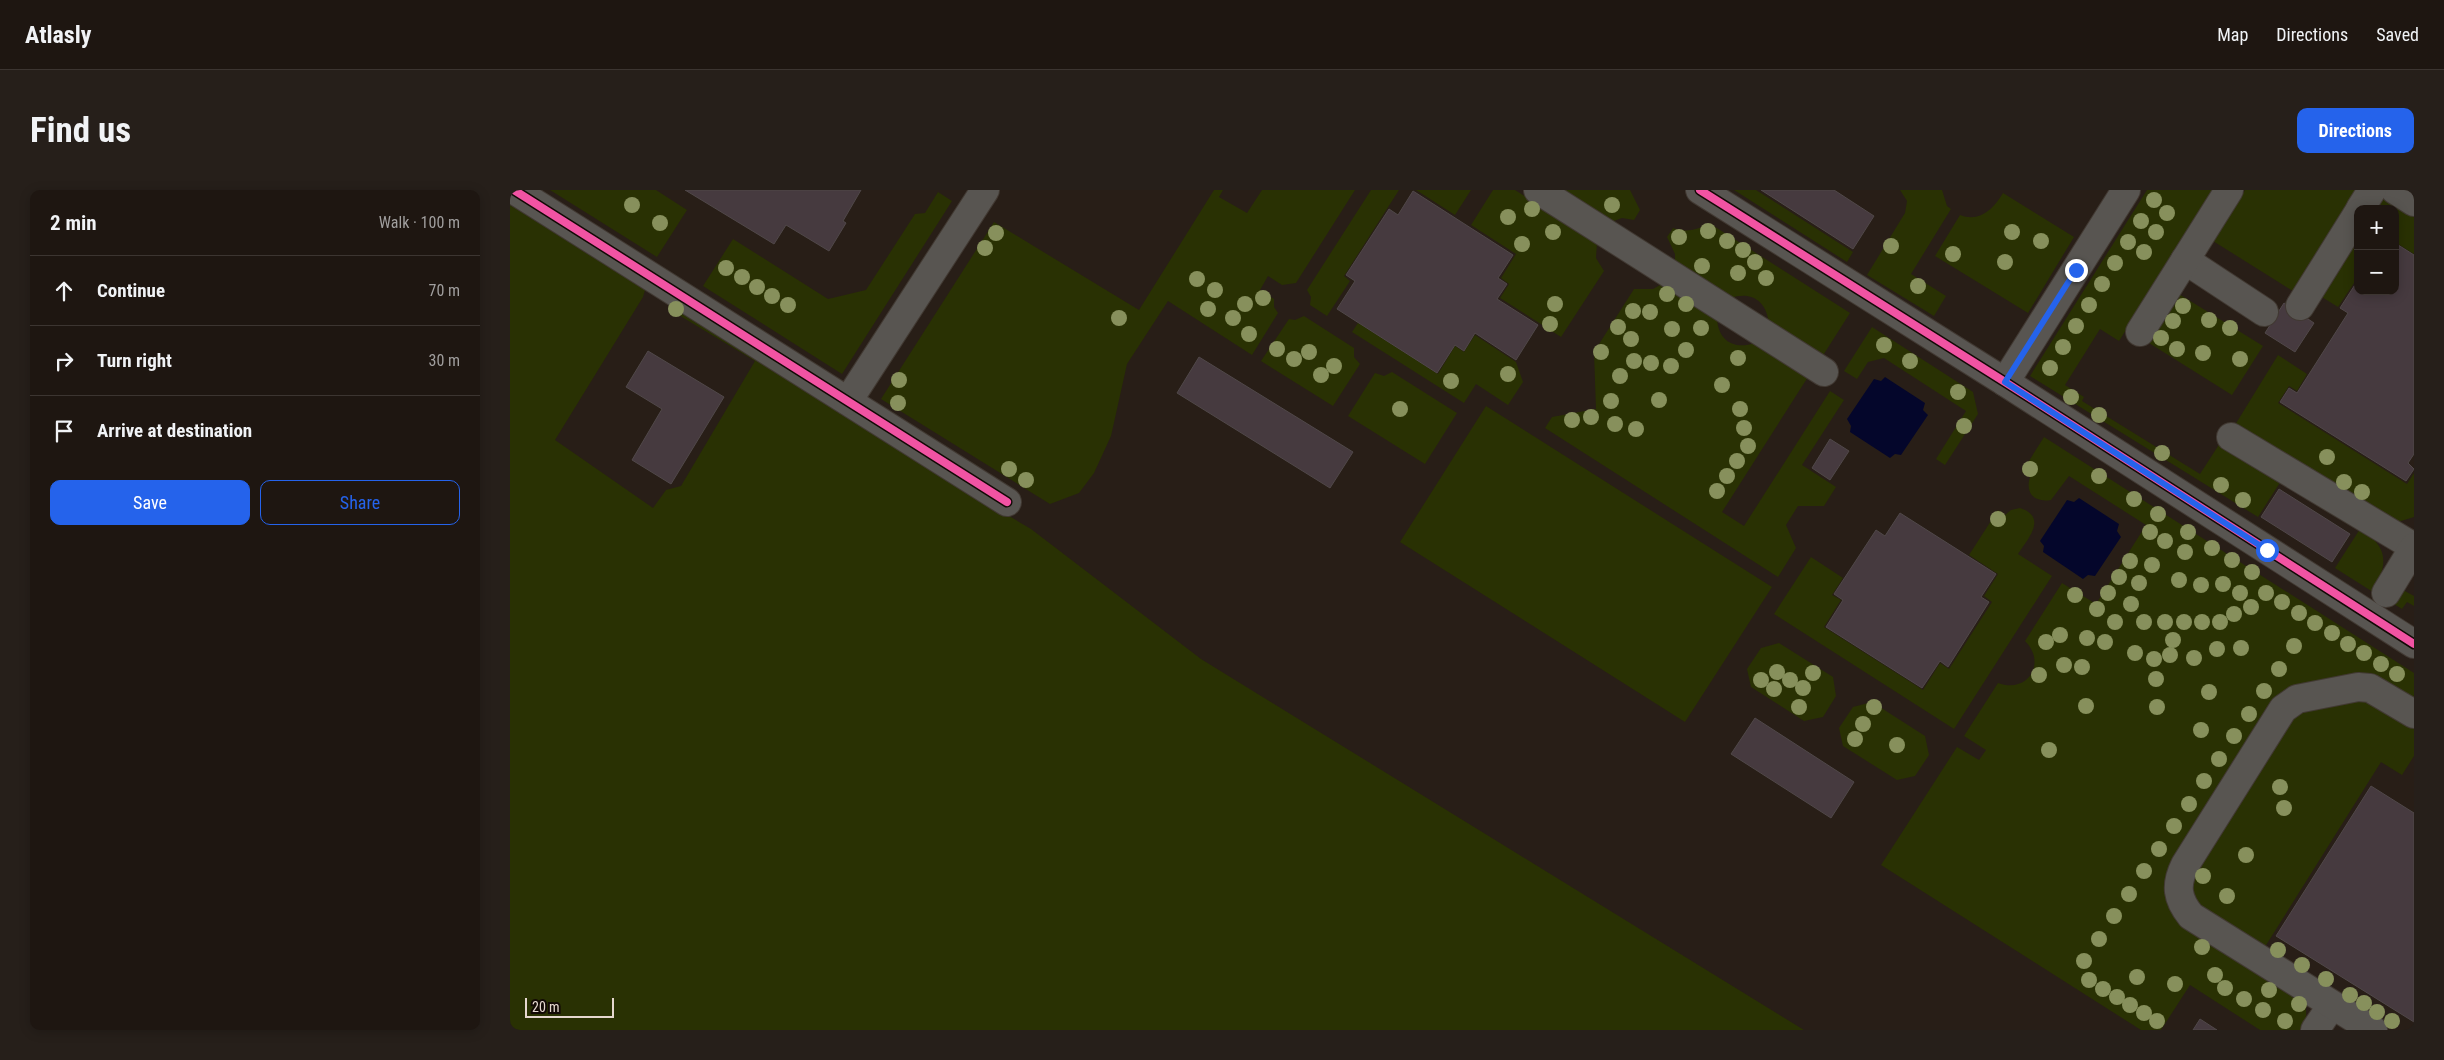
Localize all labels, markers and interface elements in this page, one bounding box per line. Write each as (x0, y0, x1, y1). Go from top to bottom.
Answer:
text: Atlasly (25, 21, 91, 49)
text: Map (2217, 24, 2248, 45)
text: Directions (2276, 24, 2348, 45)
text: Saved (2376, 24, 2419, 45)
button: Directions (2297, 108, 2414, 153)
text: Find us (30, 110, 131, 151)
map controls (2354, 205, 2399, 295)
button: + (2354, 205, 2399, 250)
text: 2 min (50, 211, 97, 235)
text: Walk · 100 m (379, 213, 460, 232)
button: − (2354, 250, 2399, 295)
route end (2065, 259, 2088, 282)
icon: ahead (50, 277, 78, 305)
text: Continue (97, 279, 165, 302)
text: 70 m (428, 281, 460, 300)
icon: right (50, 347, 78, 375)
text: Turn right (97, 349, 172, 372)
text: 30 m (428, 351, 460, 370)
icon: arrive (50, 417, 78, 445)
text: Arrive at destination (97, 419, 252, 442)
button: Save (50, 480, 250, 525)
button: Share (260, 480, 460, 525)
route start (2256, 539, 2279, 562)
scale bar (525, 995, 614, 1018)
text: 20 m (532, 999, 560, 1015)

